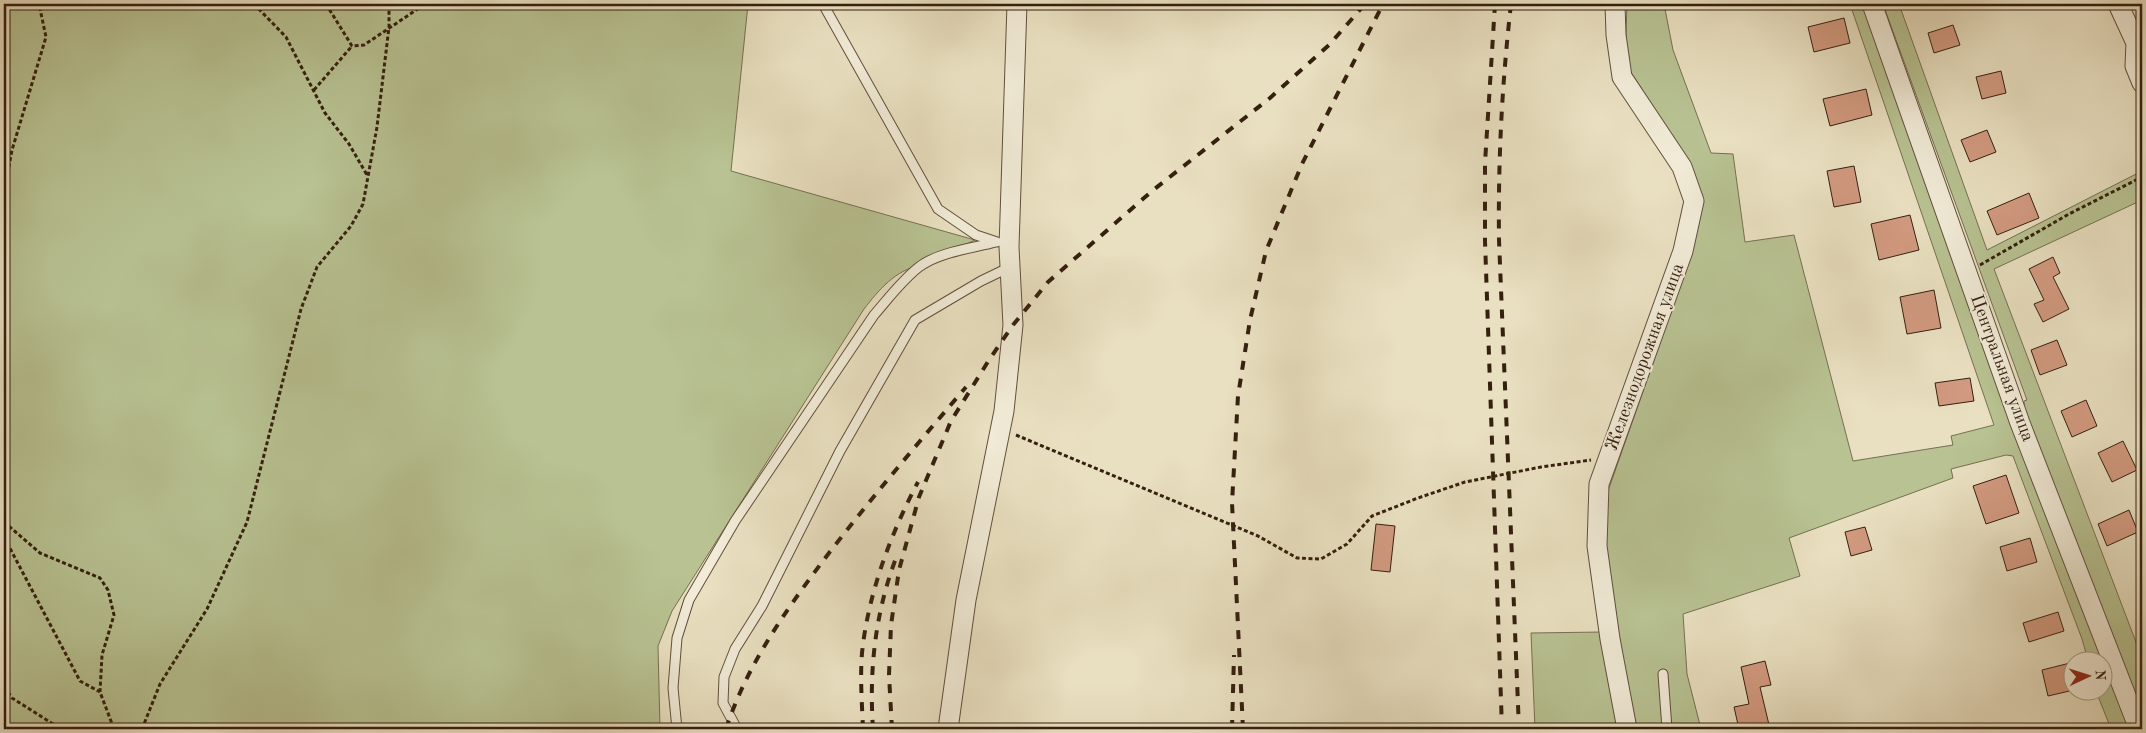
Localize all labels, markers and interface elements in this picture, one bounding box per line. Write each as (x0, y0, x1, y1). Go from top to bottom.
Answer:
street label: Железнодорожная улица (1603, 261, 1687, 453)
street label: Центральная улица (1967, 292, 2037, 444)
north arrow (2064, 650, 2114, 700)
text: N (2093, 669, 2107, 681)

